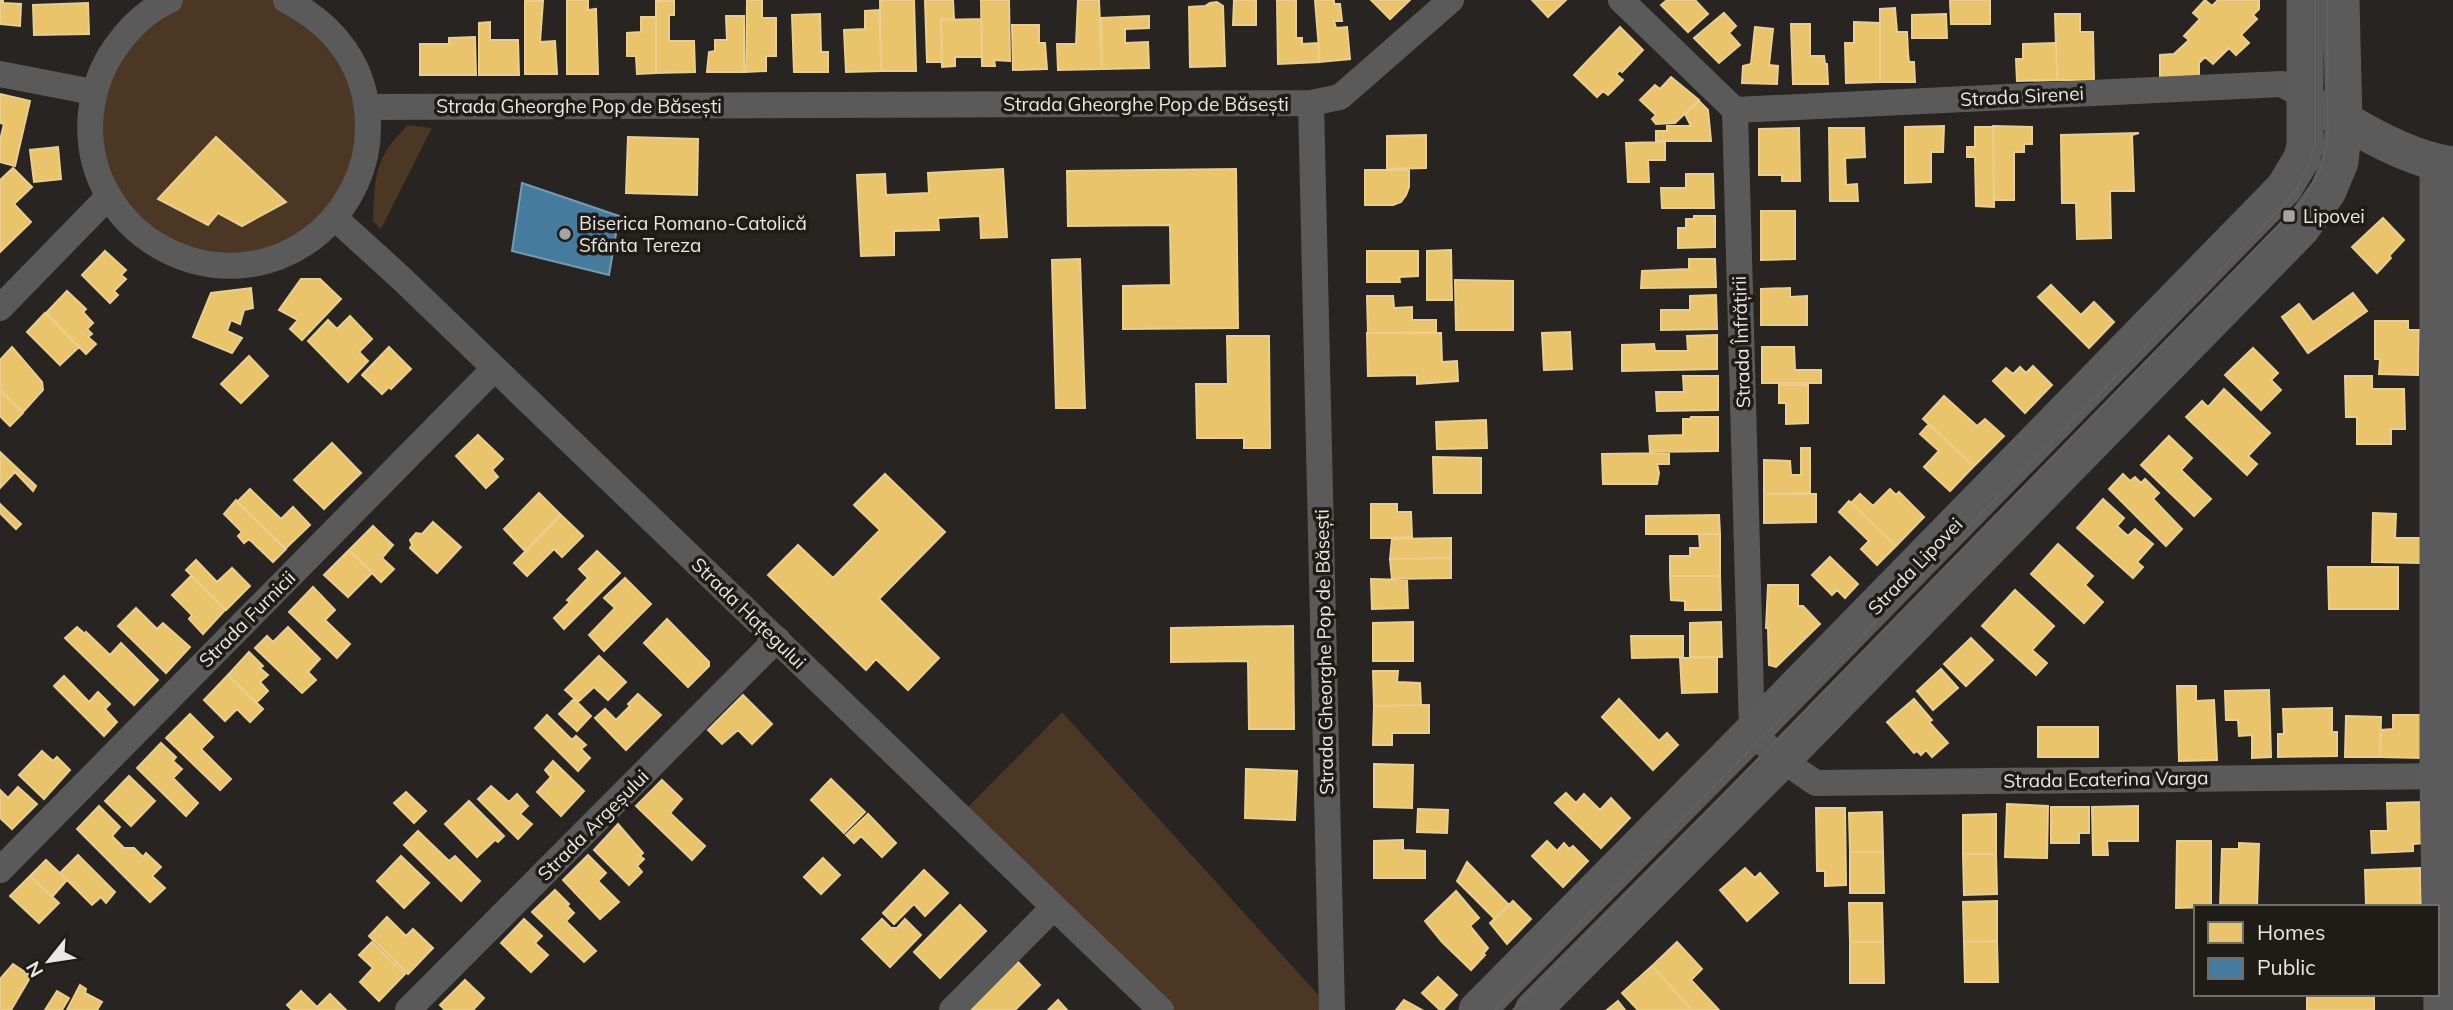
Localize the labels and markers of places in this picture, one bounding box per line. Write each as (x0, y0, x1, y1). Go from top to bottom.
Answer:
place label: Lipovei (2303, 204, 2365, 228)
marker: Lipovei (2281, 208, 2297, 224)
place label: Biserica Romano-Catolică Sfânta Tereza (579, 211, 807, 257)
marker: Biserica Romano-Catolică Sfânta Tereza (557, 226, 573, 242)

